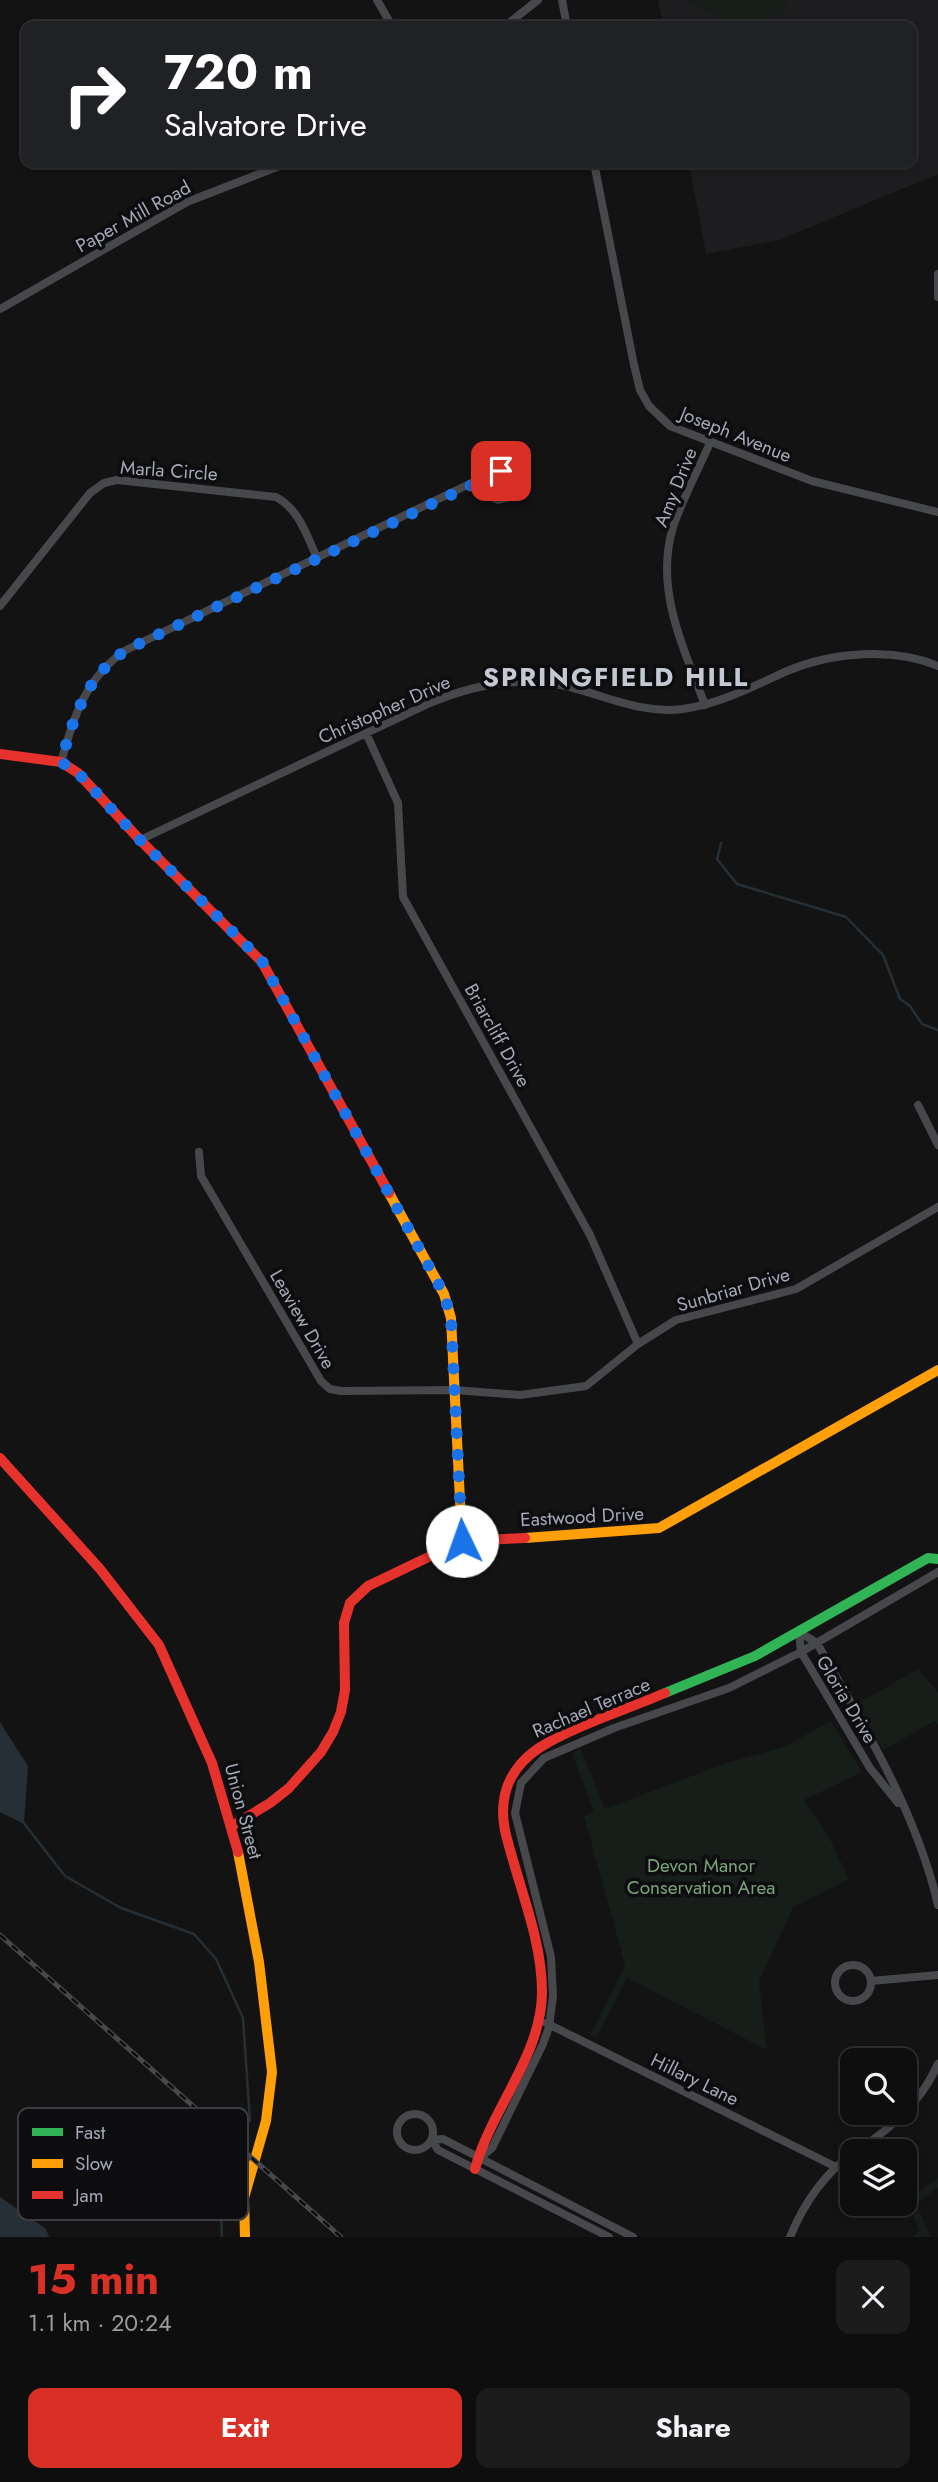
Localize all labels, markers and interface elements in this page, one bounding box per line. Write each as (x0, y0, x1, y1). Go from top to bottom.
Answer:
text: 720 m (164, 37, 313, 107)
icon: right (49, 49, 140, 140)
text: Salvatore Drive (164, 102, 367, 148)
street label: Paper Mill Road (71, 174, 196, 259)
street label: Joseph Avenue (673, 399, 796, 469)
pin (471, 441, 531, 501)
street label: Amy Drive (647, 443, 704, 531)
icon: arrive (482, 452, 520, 490)
street label: Marla Circle (119, 454, 219, 487)
district label: SPRINGFIELD HILL (483, 658, 749, 696)
street label: Christopher Drive (314, 668, 455, 751)
street label: Briarcliff Drive (458, 979, 537, 1092)
street label: Sunbriar Drive (674, 1260, 793, 1318)
street label: Leaview Drive (263, 1264, 342, 1374)
street label: Eastwood Drive (519, 1500, 645, 1533)
position arrow (425, 1504, 499, 1578)
street label: Gloria Drive (810, 1650, 883, 1748)
street label: Rachael Terrace (528, 1670, 654, 1744)
street label: Union Street (218, 1760, 269, 1862)
park label: Devon Manor Conservation Area (627, 1852, 775, 1901)
street label: Hillary Lane (646, 2046, 744, 2112)
map controls (840, 2048, 917, 2216)
button: search (840, 2048, 917, 2125)
legend (18, 2108, 248, 2220)
text: Fast (75, 2119, 106, 2146)
button: layers (840, 2139, 917, 2216)
text: Slow (75, 2150, 113, 2177)
text: Jam (72, 2182, 104, 2209)
text: 15 min (28, 2249, 159, 2310)
button: close (836, 2260, 910, 2334)
text: 1.1 km · 20:24 (28, 2306, 172, 2340)
button: Exit (28, 2388, 462, 2468)
button: Share (476, 2388, 910, 2468)

